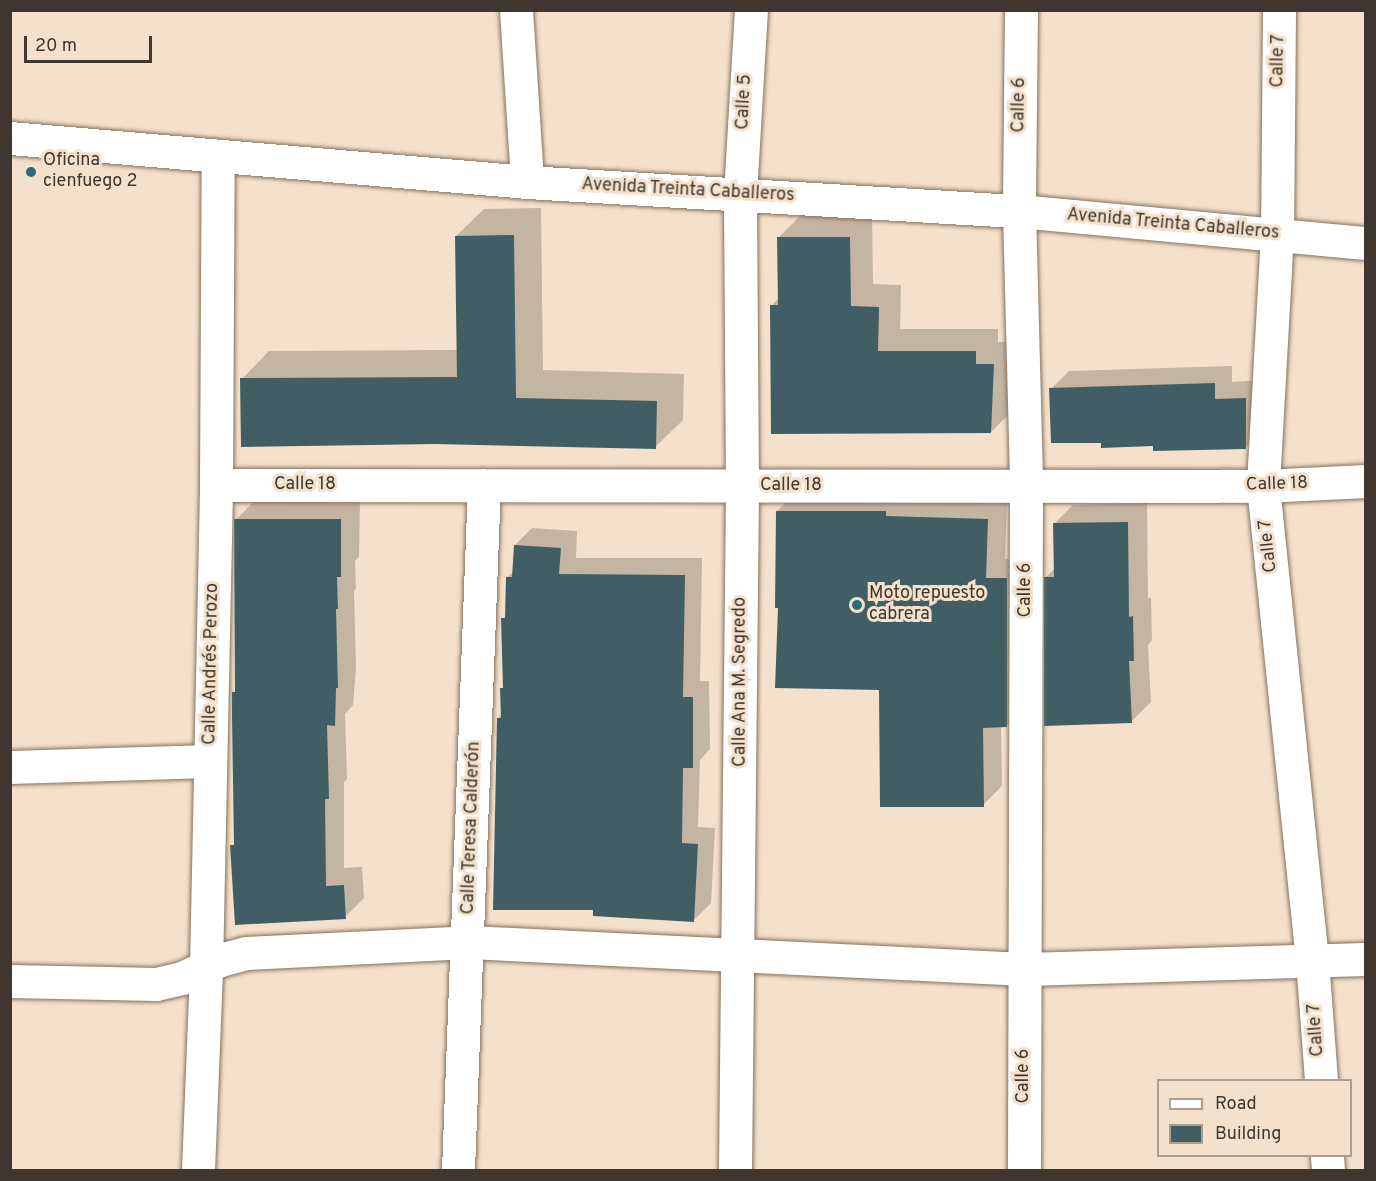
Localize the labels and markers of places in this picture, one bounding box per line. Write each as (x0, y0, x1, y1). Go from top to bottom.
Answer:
place label: Oficina cienfuego 2 (43, 151, 138, 194)
marker: Oficina cienfuego 2 (24, 165, 38, 179)
place label: Moto repuesto cabrera (869, 584, 985, 626)
marker: Moto repuesto cabrera (850, 598, 864, 612)

